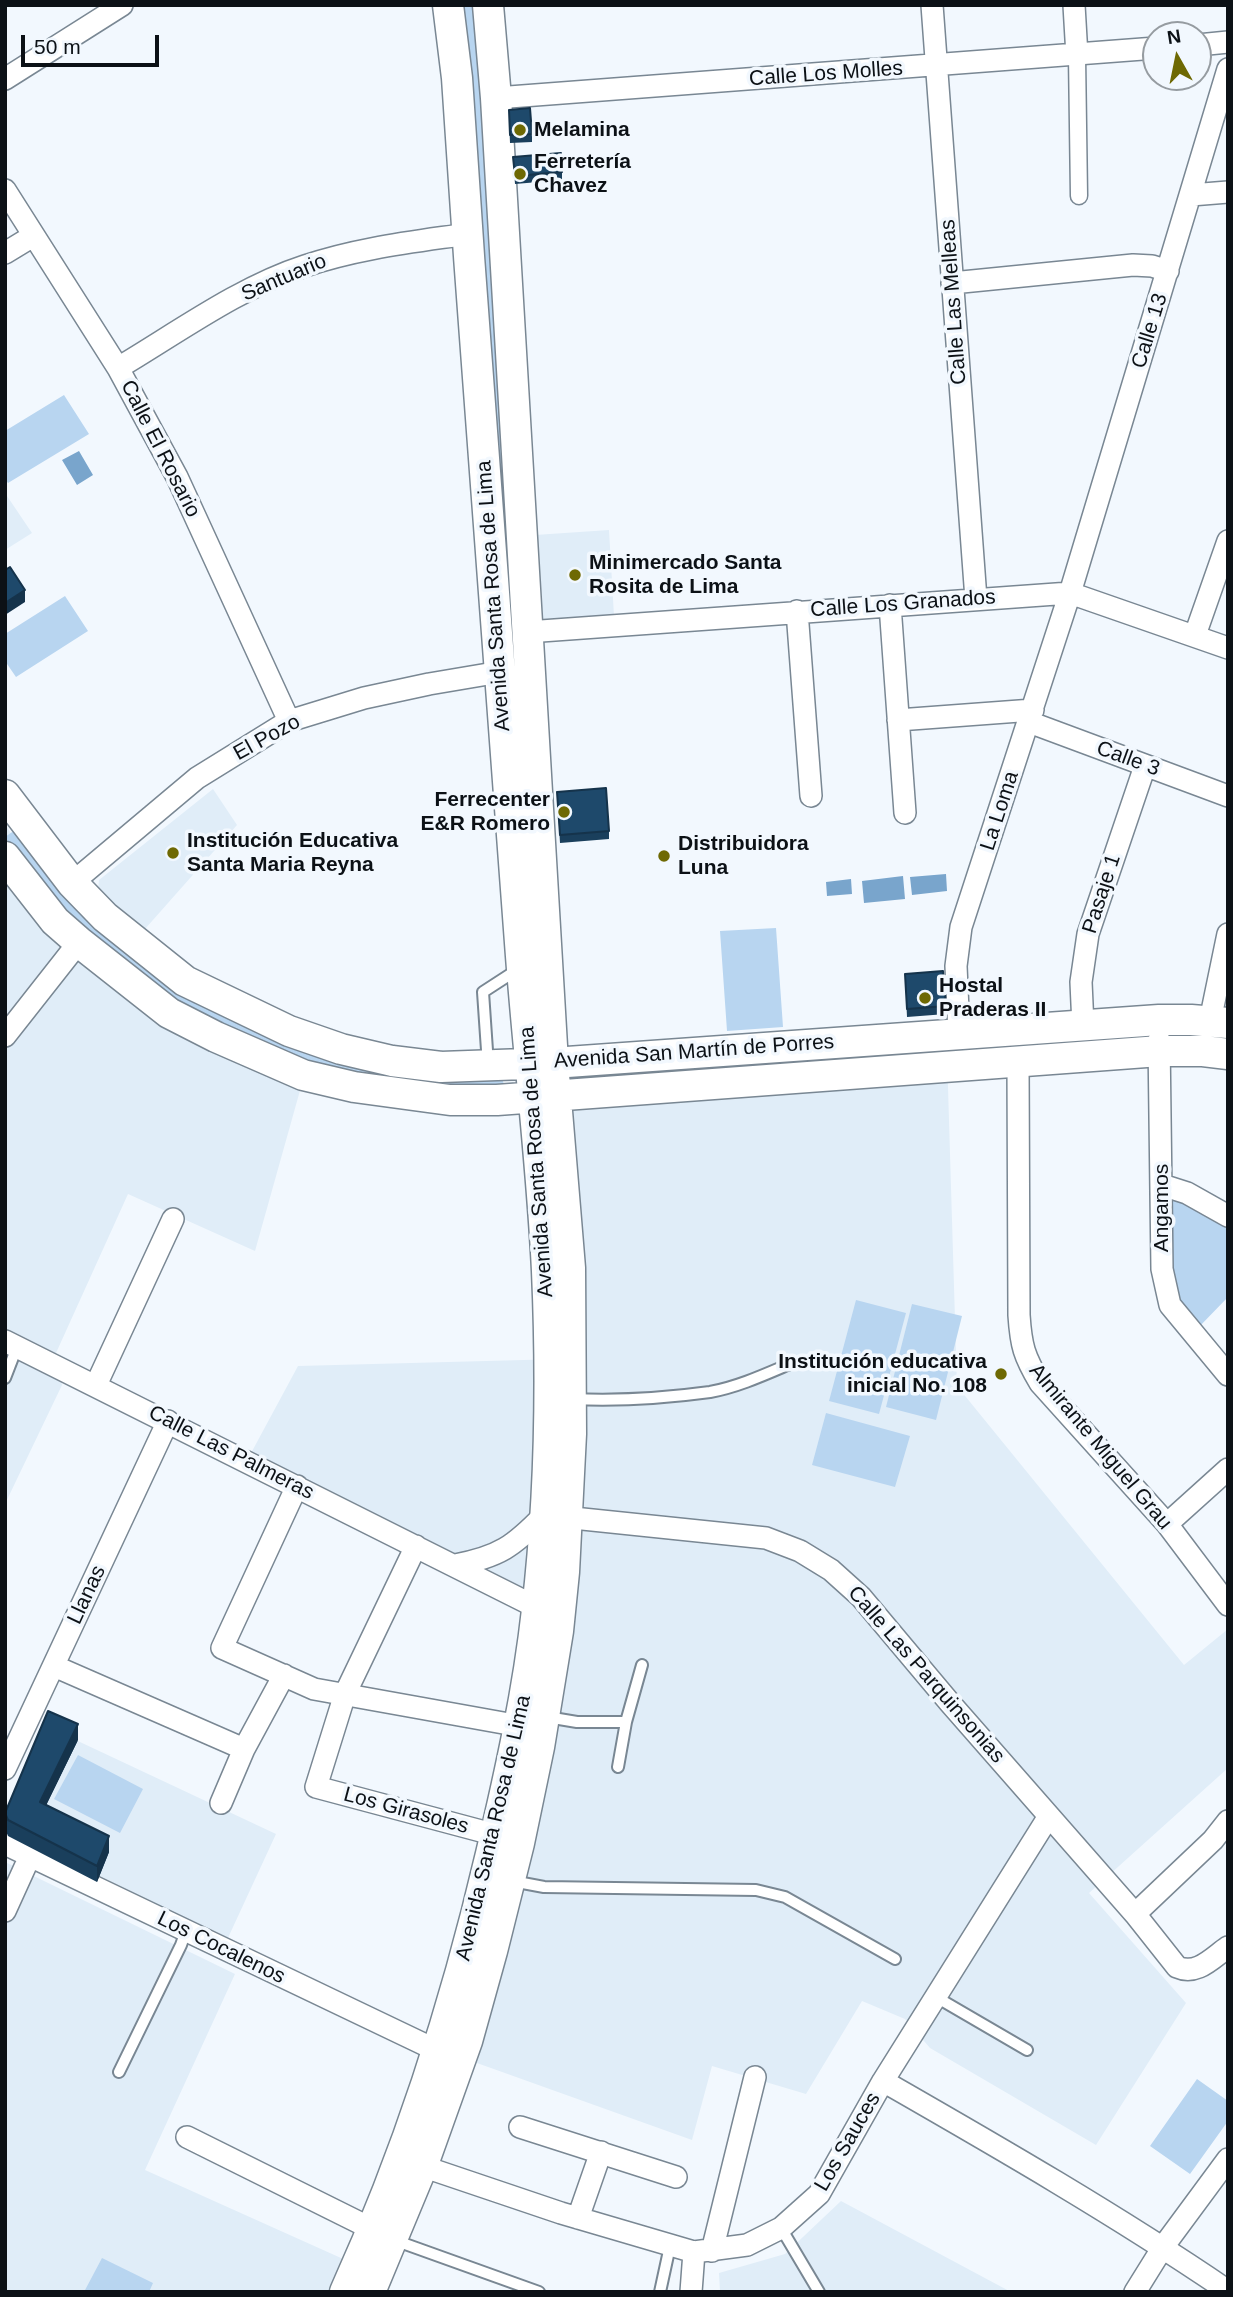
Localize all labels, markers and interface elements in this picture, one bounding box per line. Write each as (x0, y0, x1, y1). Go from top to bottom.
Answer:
scale bar (24, 21, 163, 65)
north arrow (1142, 21, 1212, 91)
text: N (1166, 25, 1182, 48)
text: 50 m (34, 35, 81, 58)
street label: Calle Los Molles (748, 56, 904, 92)
place label: Melamina (534, 117, 630, 143)
marker: Melamina (512, 122, 528, 138)
place label: Ferretería Chavez (534, 149, 631, 199)
marker: Ferretería Chavez (512, 166, 528, 182)
street label: Calle Las Melleas (936, 218, 972, 386)
street label: Santuario (238, 249, 330, 307)
street label: Calle 13 (1127, 290, 1173, 372)
street label: Calle El Rosario (115, 376, 205, 522)
street label: Avenida Santa Rosa de Lima (472, 460, 516, 732)
place label: Minimercado Santa Rosita de Lima (589, 550, 782, 600)
marker: Minimercado Santa Rosita de Lima (567, 567, 583, 583)
street label: Calle Los Granados (810, 585, 996, 623)
street label: El Pozo (229, 709, 305, 767)
street label: Calle 3 (1093, 736, 1163, 782)
street label: La Loma (975, 768, 1025, 854)
place label: Ferrecenter E&R Romero (420, 787, 550, 837)
marker: Ferrecenter E&R Romero (556, 804, 572, 820)
place label: Institución Educativa Santa Maria Reyna (187, 828, 398, 878)
place label: Distribuidora Luna (678, 831, 809, 881)
marker: Institución Educativa Santa Maria Reyna (165, 845, 181, 861)
marker: Distribuidora Luna (656, 848, 672, 864)
street label: Pasaje 1 (1077, 851, 1127, 937)
place label: Hostal Praderas II (939, 973, 1046, 1023)
marker: Hostal Praderas II (917, 990, 933, 1006)
street label: Avenida Santa Rosa de Lima (515, 1026, 559, 1298)
street label: Avenida San Martín de Porres (553, 1030, 835, 1074)
street label: Angamos (1149, 1164, 1175, 1252)
place label: Institución educativa inicial No. 108 (778, 1349, 987, 1399)
street label: Almirante Miguel Grau (1023, 1359, 1177, 1535)
marker: Institución educativa inicial No. 108 (993, 1366, 1009, 1382)
street label: Calle Las Palmeras (144, 1400, 318, 1506)
street label: Llanas (63, 1562, 111, 1628)
street label: Calle Las Parquinsonias (842, 1581, 1010, 1769)
street label: Avenida Santa Rosa de Lima (451, 1693, 537, 1963)
street label: Los Girasoles (341, 1782, 471, 1840)
street label: Los Cocalenos (153, 1906, 289, 1990)
street label: Los Sauces (810, 2088, 886, 2196)

